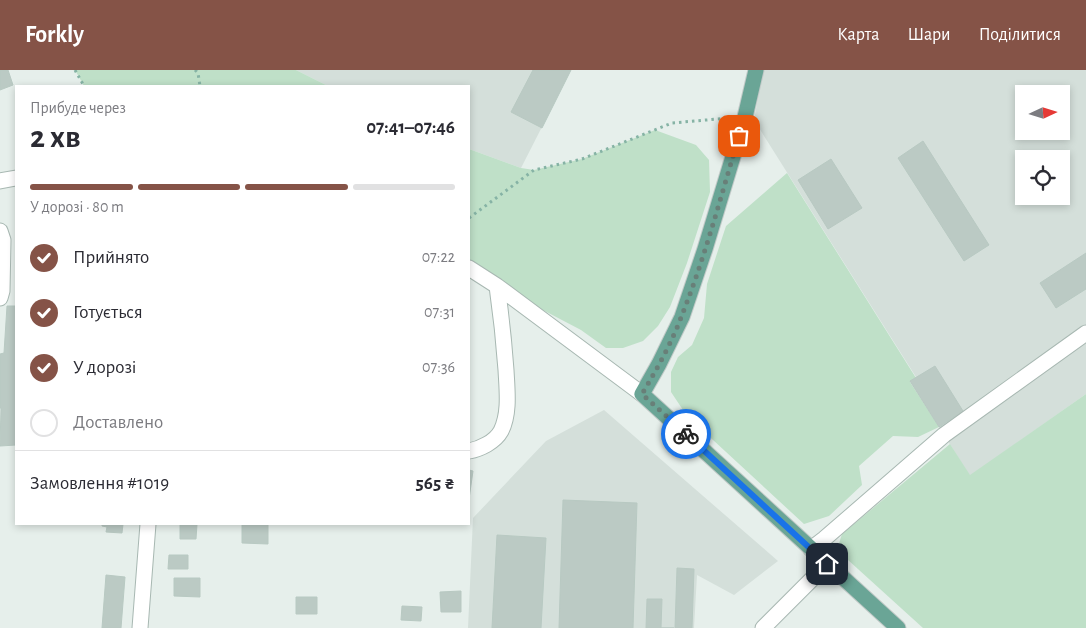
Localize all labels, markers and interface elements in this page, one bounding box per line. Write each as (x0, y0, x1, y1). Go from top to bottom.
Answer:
text: Forkly (25, 23, 84, 47)
text: Карта (837, 26, 879, 44)
text: Шари (907, 26, 951, 44)
text: Поділитися (979, 26, 1061, 44)
north arrow (1015, 85, 1070, 140)
map controls (1015, 85, 1070, 205)
text: Прибуде через (30, 100, 126, 116)
pin (718, 115, 760, 157)
text: 07:41–07:46 (366, 118, 455, 137)
text: 2 хв (30, 121, 80, 153)
icon: bag (725, 122, 753, 150)
button: locate (1015, 150, 1070, 205)
text: У дорозі · 80 m (30, 199, 124, 215)
icon: check (30, 244, 58, 272)
text: Прийнято (73, 248, 149, 267)
text: 07:22 (422, 249, 455, 265)
icon: check (30, 299, 58, 327)
text: Готується (73, 303, 143, 322)
text: 07:31 (424, 304, 455, 320)
icon: check (30, 354, 58, 382)
text: У дорозі (73, 358, 136, 377)
text: 07:36 (422, 359, 455, 375)
courier (661, 409, 711, 459)
text: Доставлено (73, 413, 163, 432)
icon: bike (672, 420, 700, 448)
text: Замовлення #1019 (30, 474, 169, 493)
text: 565 ₴ (416, 474, 455, 493)
pin (806, 543, 848, 585)
icon: home (813, 550, 841, 578)

